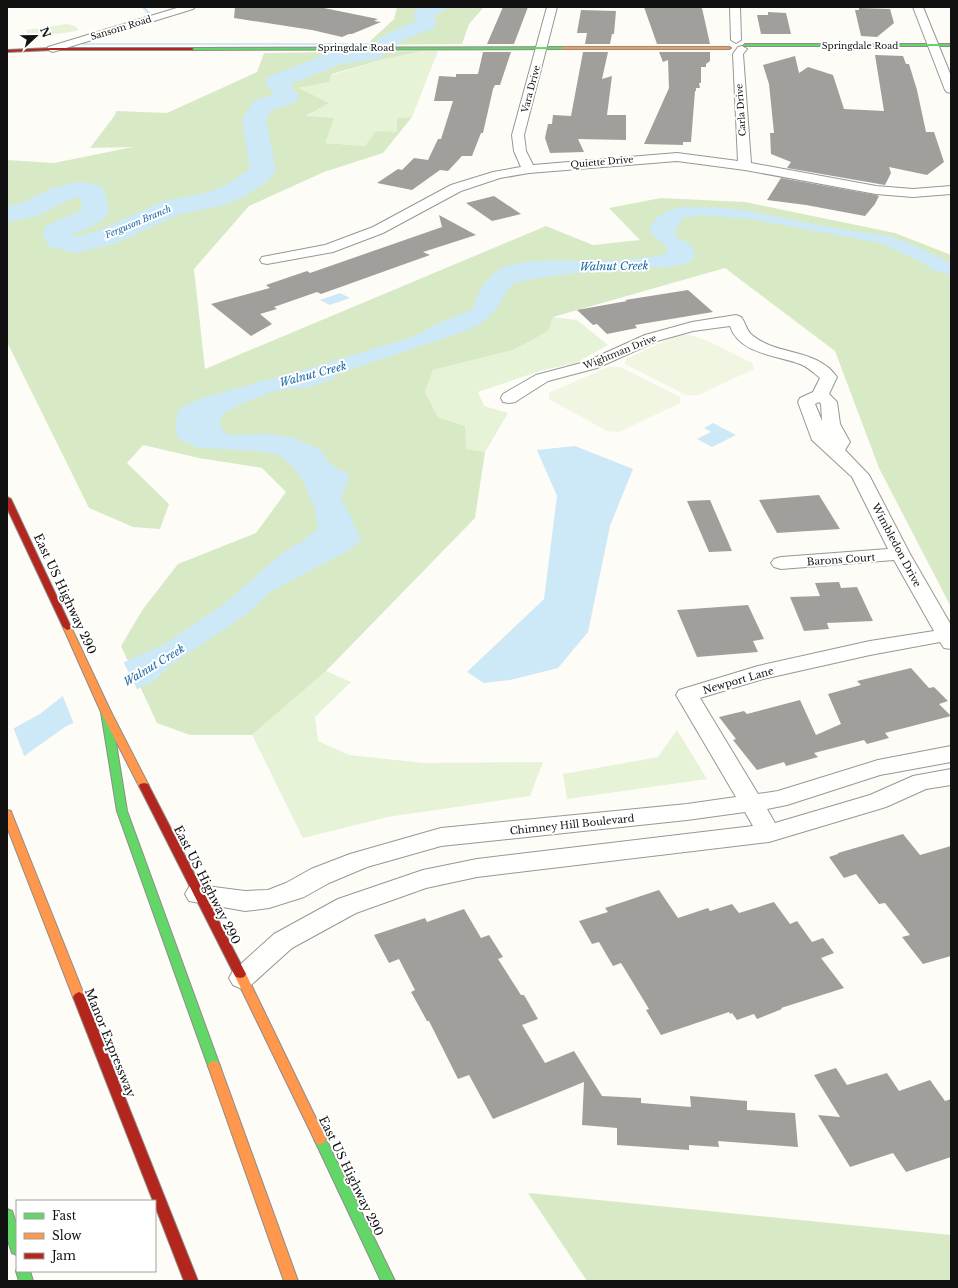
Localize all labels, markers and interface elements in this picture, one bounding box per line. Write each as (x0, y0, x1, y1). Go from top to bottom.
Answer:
street label: Sansom Road (89, 13, 153, 42)
north arrow (16, 16, 56, 56)
text: N (37, 25, 54, 40)
street label: Springdale Road (822, 40, 898, 51)
street label: Springdale Road (318, 42, 394, 53)
street label: Vara Drive (519, 64, 542, 115)
street label: Carla Drive (733, 83, 748, 137)
street label: Quiette Drive (570, 153, 634, 170)
water label: Ferguson Branch (102, 203, 172, 241)
water label: Walnut Creek (579, 258, 649, 274)
street label: Wightman Drive (581, 332, 658, 372)
water label: Walnut Creek (278, 358, 348, 390)
street label: Wimbledon Drive (869, 500, 924, 590)
street label: East US Highway 290 (31, 531, 100, 657)
street label: Barons Court (806, 551, 876, 568)
water label: Walnut Creek (121, 641, 187, 689)
street label: Newport Lane (701, 664, 775, 697)
street label: Chimney Hill Boulevard (509, 811, 635, 838)
street label: East US Highway 290 (171, 823, 244, 947)
street label: Manor Expressway (82, 986, 139, 1100)
street label: East US Highway 290 (316, 1113, 387, 1238)
legend (16, 1200, 156, 1272)
text: Fast (52, 1208, 77, 1223)
text: Slow (52, 1228, 82, 1243)
text: Jam (50, 1248, 76, 1263)

